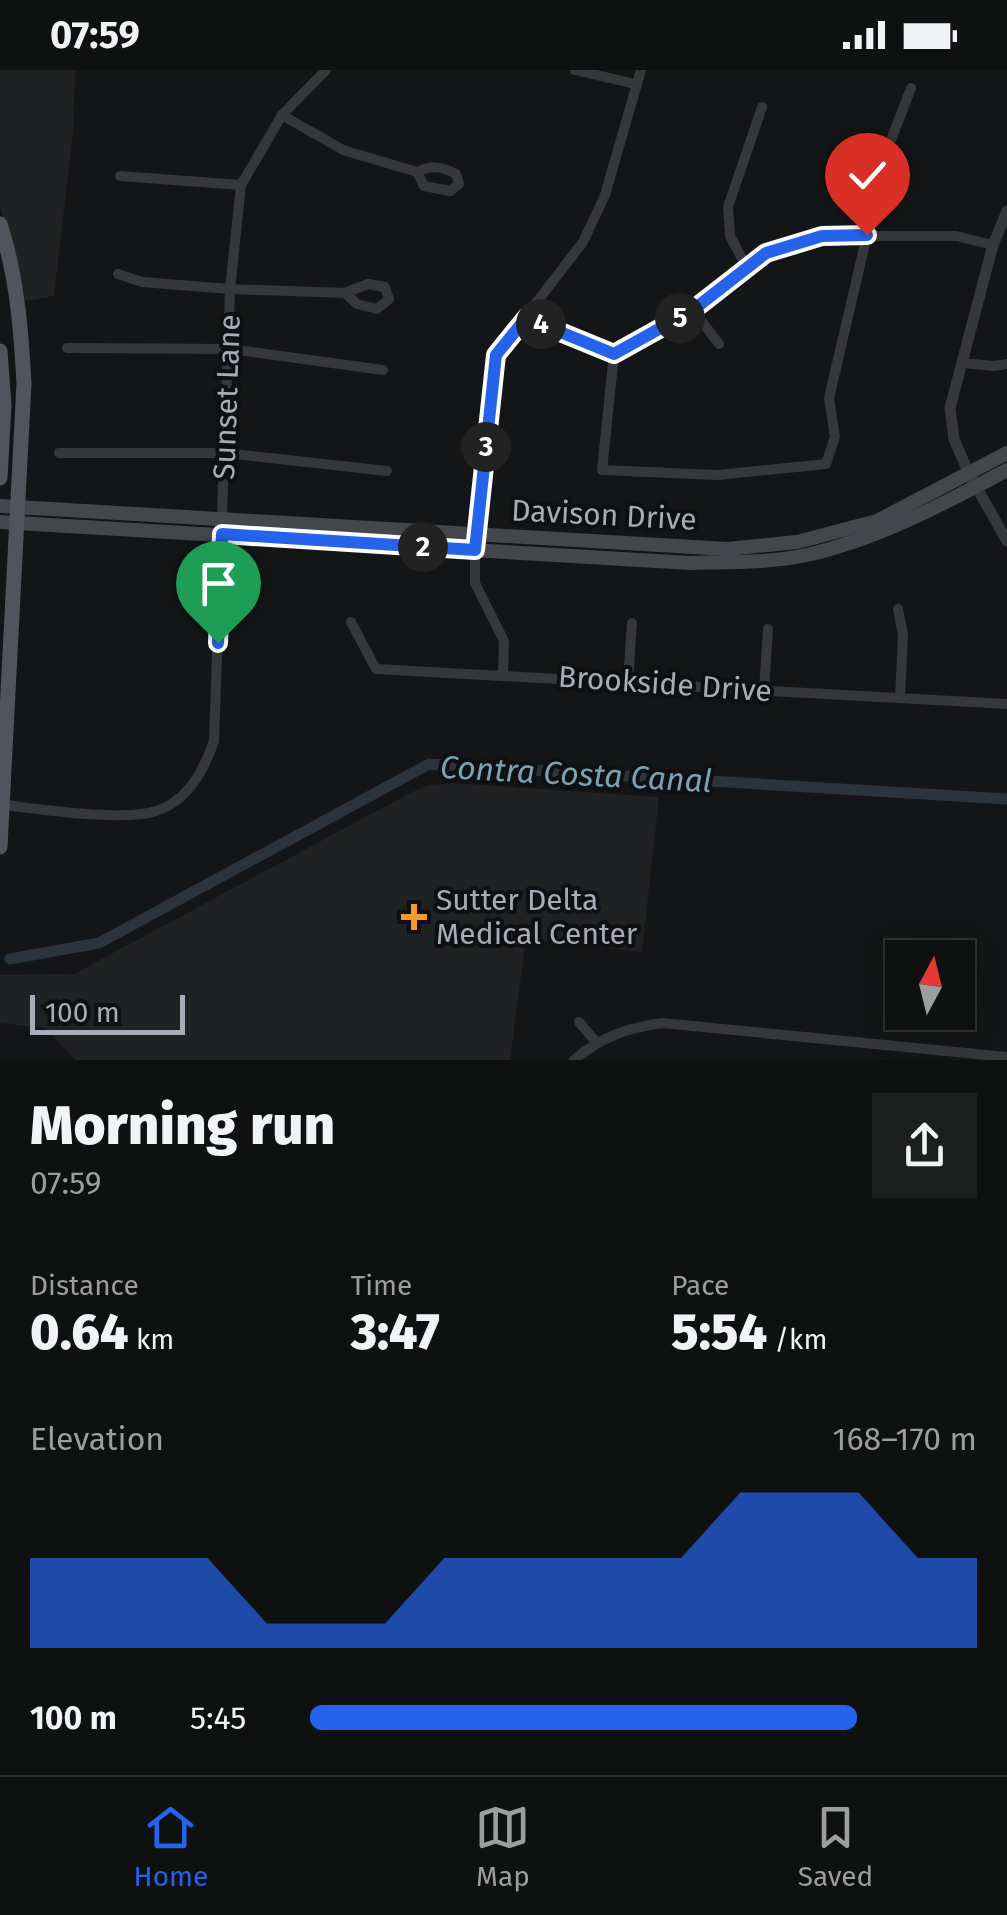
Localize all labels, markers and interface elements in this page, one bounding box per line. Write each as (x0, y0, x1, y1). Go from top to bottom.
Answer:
text: 07:59 (50, 12, 140, 58)
pin (825, 133, 910, 236)
icon: check (840, 148, 895, 203)
pin: 5 (655, 293, 705, 343)
pin: 4 (516, 299, 566, 349)
text: 5 (672, 301, 688, 334)
text: 4 (533, 307, 549, 340)
street label: Sunset Lane (206, 314, 248, 480)
pin: 3 (461, 422, 511, 472)
text: 3 (479, 430, 493, 463)
street label: Davison Drive (510, 492, 698, 538)
pin: 2 (398, 522, 448, 572)
text: 2 (416, 530, 430, 563)
pin (176, 541, 261, 644)
icon: arrive (191, 556, 246, 611)
street label: Brookside Drive (557, 659, 773, 709)
water label: Contra Costa Canal (439, 748, 713, 800)
place label: Sutter Delta Medical Center (436, 882, 638, 952)
marker: Sutter Delta Medical Center (401, 904, 427, 930)
north arrow (885, 940, 975, 1030)
map controls (885, 940, 975, 1030)
scale bar (30, 990, 185, 1034)
text: 100 m (45, 996, 120, 1029)
text: Morning run (30, 1093, 335, 1159)
button: share (872, 1093, 977, 1198)
text: 07:59 (30, 1164, 102, 1202)
text: Distance (30, 1269, 139, 1302)
text: Time (351, 1269, 412, 1302)
text: Pace (671, 1269, 729, 1302)
text: 0.64 (30, 1302, 129, 1362)
text: 3:47 (351, 1302, 440, 1362)
text: 5:54 (671, 1302, 767, 1362)
text: km (129, 1323, 174, 1356)
text: /km (767, 1323, 827, 1356)
text: Elevation (30, 1420, 164, 1458)
text: 168–170 m (833, 1420, 977, 1458)
text: 100 m (30, 1699, 117, 1737)
text: 5:45 (190, 1699, 246, 1737)
tab: Home (134, 1800, 208, 1893)
tab: Map (475, 1800, 530, 1893)
tab: Saved (798, 1800, 873, 1893)

